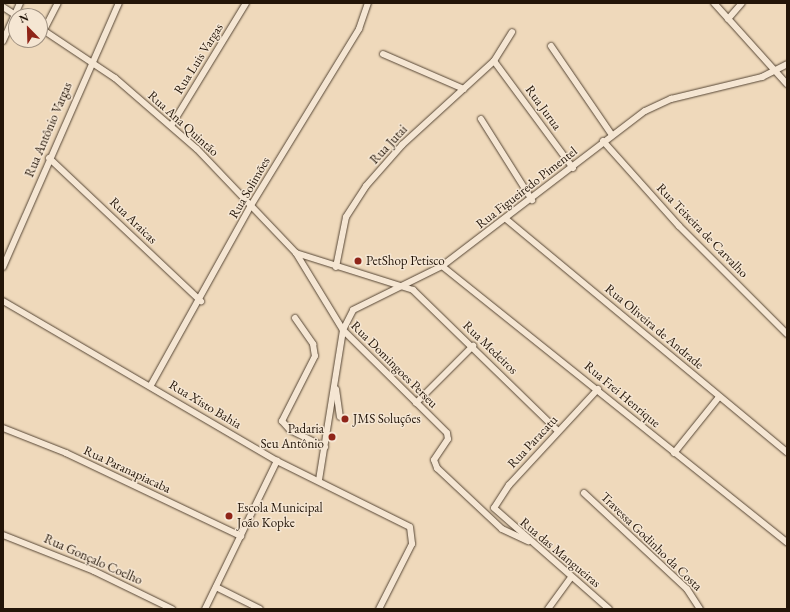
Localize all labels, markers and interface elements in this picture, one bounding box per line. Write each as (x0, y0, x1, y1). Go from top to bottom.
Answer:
north arrow (8, 8, 48, 48)
text: N (17, 10, 31, 26)
street label: Rua Luis Vargas (171, 21, 227, 97)
street label: Rua Antônio Vargas (22, 80, 76, 180)
street label: Rua Jurua (522, 83, 564, 133)
street label: Rua Ana Quintão (144, 88, 222, 160)
street label: Rua Jutai (367, 122, 411, 168)
street label: Rua Figueiredo Pimentel (473, 144, 581, 232)
street label: Rua Solimões (226, 155, 274, 221)
street label: Rua Teixeira de Carvalho (653, 181, 751, 281)
street label: Rua Araicas (106, 195, 160, 247)
place label: PetShop Petisco (366, 253, 445, 269)
marker: PetShop Petisco (353, 256, 363, 266)
street label: Rua Oliveira de Andrade (602, 281, 706, 373)
street label: Rua Domingoes Perseu (347, 318, 441, 412)
street label: Rua Medeiros (459, 318, 521, 378)
street label: Rua Frei Henrique (581, 359, 663, 431)
street label: Rua Xisto Bahia (166, 377, 244, 433)
place label: JMS Soluções (353, 411, 421, 427)
street label: Rua Paracatu (505, 412, 561, 472)
marker: JMS Soluções (340, 414, 350, 424)
place label: Padaria Seu Antônio (261, 422, 324, 453)
marker: Padaria Seu Antônio (327, 432, 337, 442)
street label: Rua Paranapiacaba (81, 443, 173, 497)
street label: Travessa Godinho da Costa (597, 489, 705, 595)
place label: Escola Municipal João Kopke (237, 501, 323, 532)
marker: Escola Municipal João Kopke (224, 511, 234, 521)
street label: Rua das Mangueiras (517, 515, 603, 591)
street label: Rua Gonçalo Coelho (41, 531, 145, 589)

